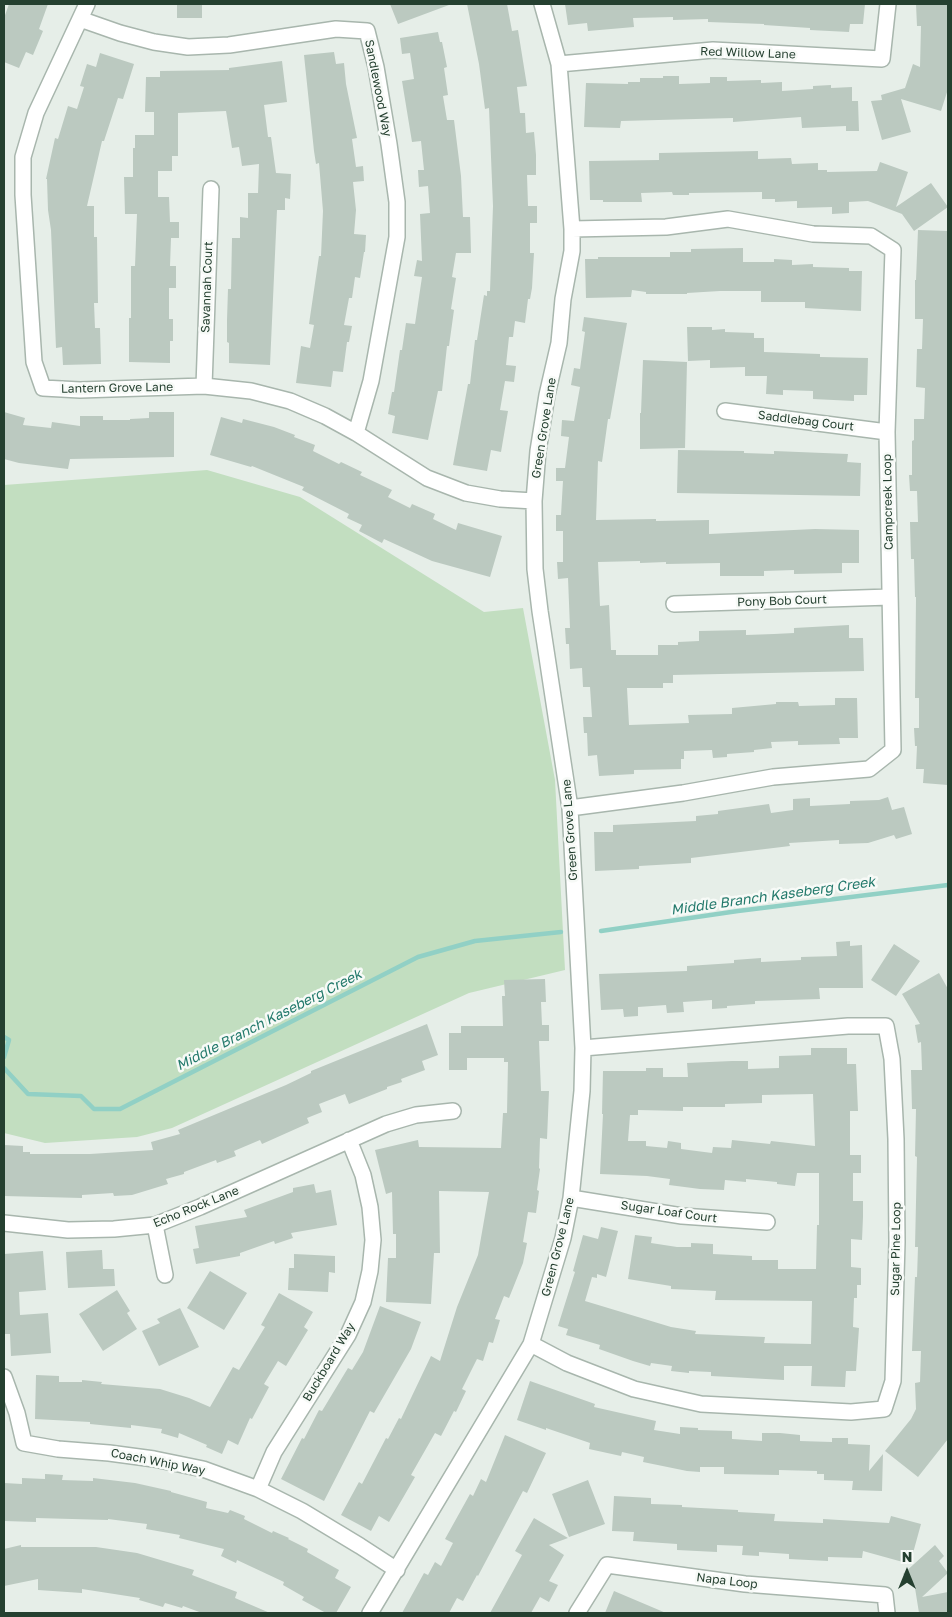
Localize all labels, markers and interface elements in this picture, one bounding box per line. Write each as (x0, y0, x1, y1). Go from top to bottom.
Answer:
street label: Sandlewood Way (362, 38, 394, 138)
street label: Red Willow Lane (700, 44, 796, 62)
street label: Savannah Court (198, 241, 216, 333)
street label: Green Grove Lane (529, 377, 559, 479)
street label: Lantern Grove Lane (61, 380, 173, 396)
street label: Saddlebag Court (757, 408, 855, 434)
street label: Campcreek Loop (880, 454, 896, 550)
street label: Pony Bob Court (737, 592, 827, 610)
street label: Green Grove Lane (559, 779, 581, 881)
water label: Middle Branch Kaseberg Creek (670, 873, 876, 919)
water label: Middle Branch Kaseberg Creek (173, 966, 365, 1074)
street label: Echo Rock Lane (151, 1183, 241, 1231)
street label: Green Grove Lane (539, 1196, 577, 1298)
street label: Sugar Loaf Court (620, 1198, 718, 1226)
street label: Sugar Pine Loop (888, 1202, 904, 1296)
street label: Buckboard Way (300, 1320, 358, 1404)
street label: Coach Whip Way (110, 1446, 206, 1478)
north arrow (882, 1547, 932, 1597)
text: N (902, 1548, 912, 1565)
street label: Napa Loop (696, 1570, 758, 1592)

